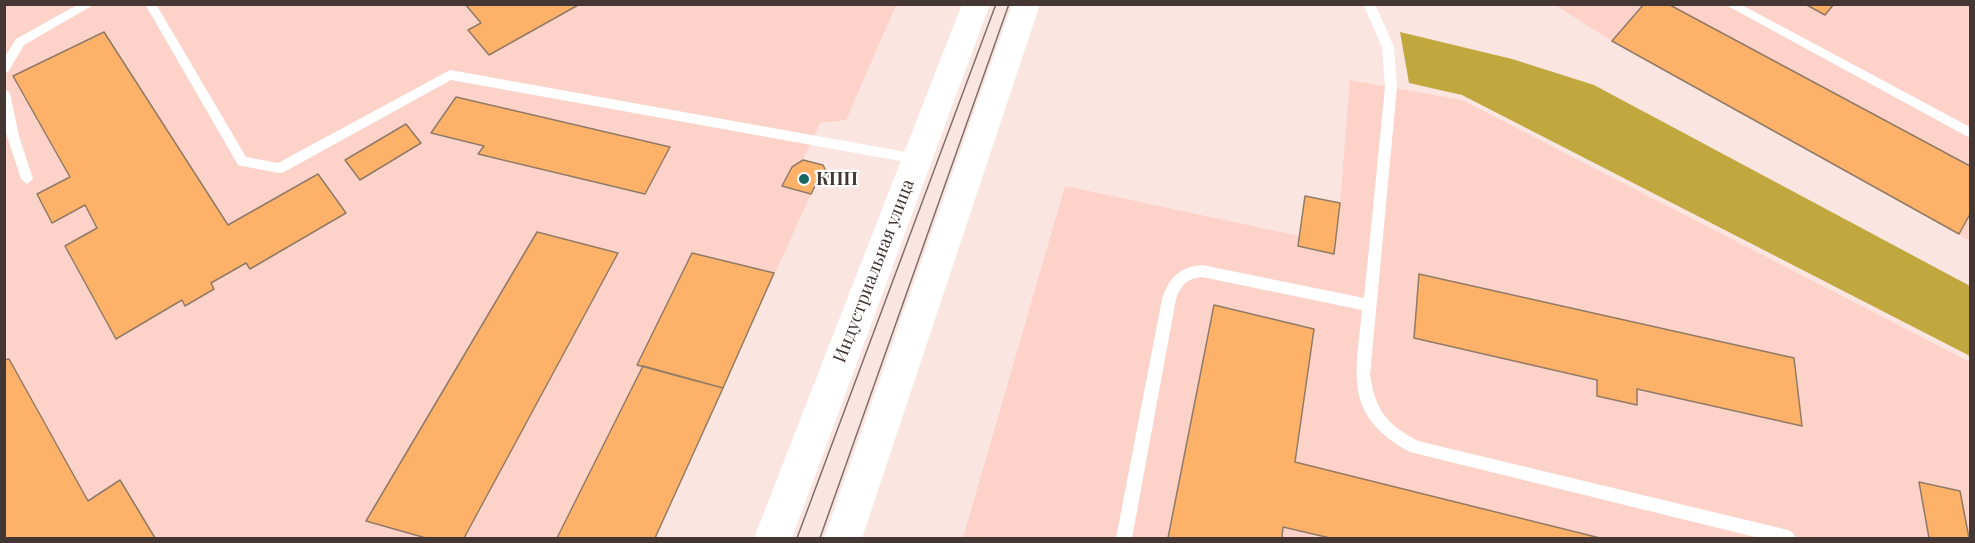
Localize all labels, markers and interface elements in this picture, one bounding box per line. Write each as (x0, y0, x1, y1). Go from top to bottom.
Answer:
place label: КПП (816, 168, 858, 190)
marker: КПП (797, 172, 811, 186)
street label: Индустриальная улица (829, 176, 919, 366)

